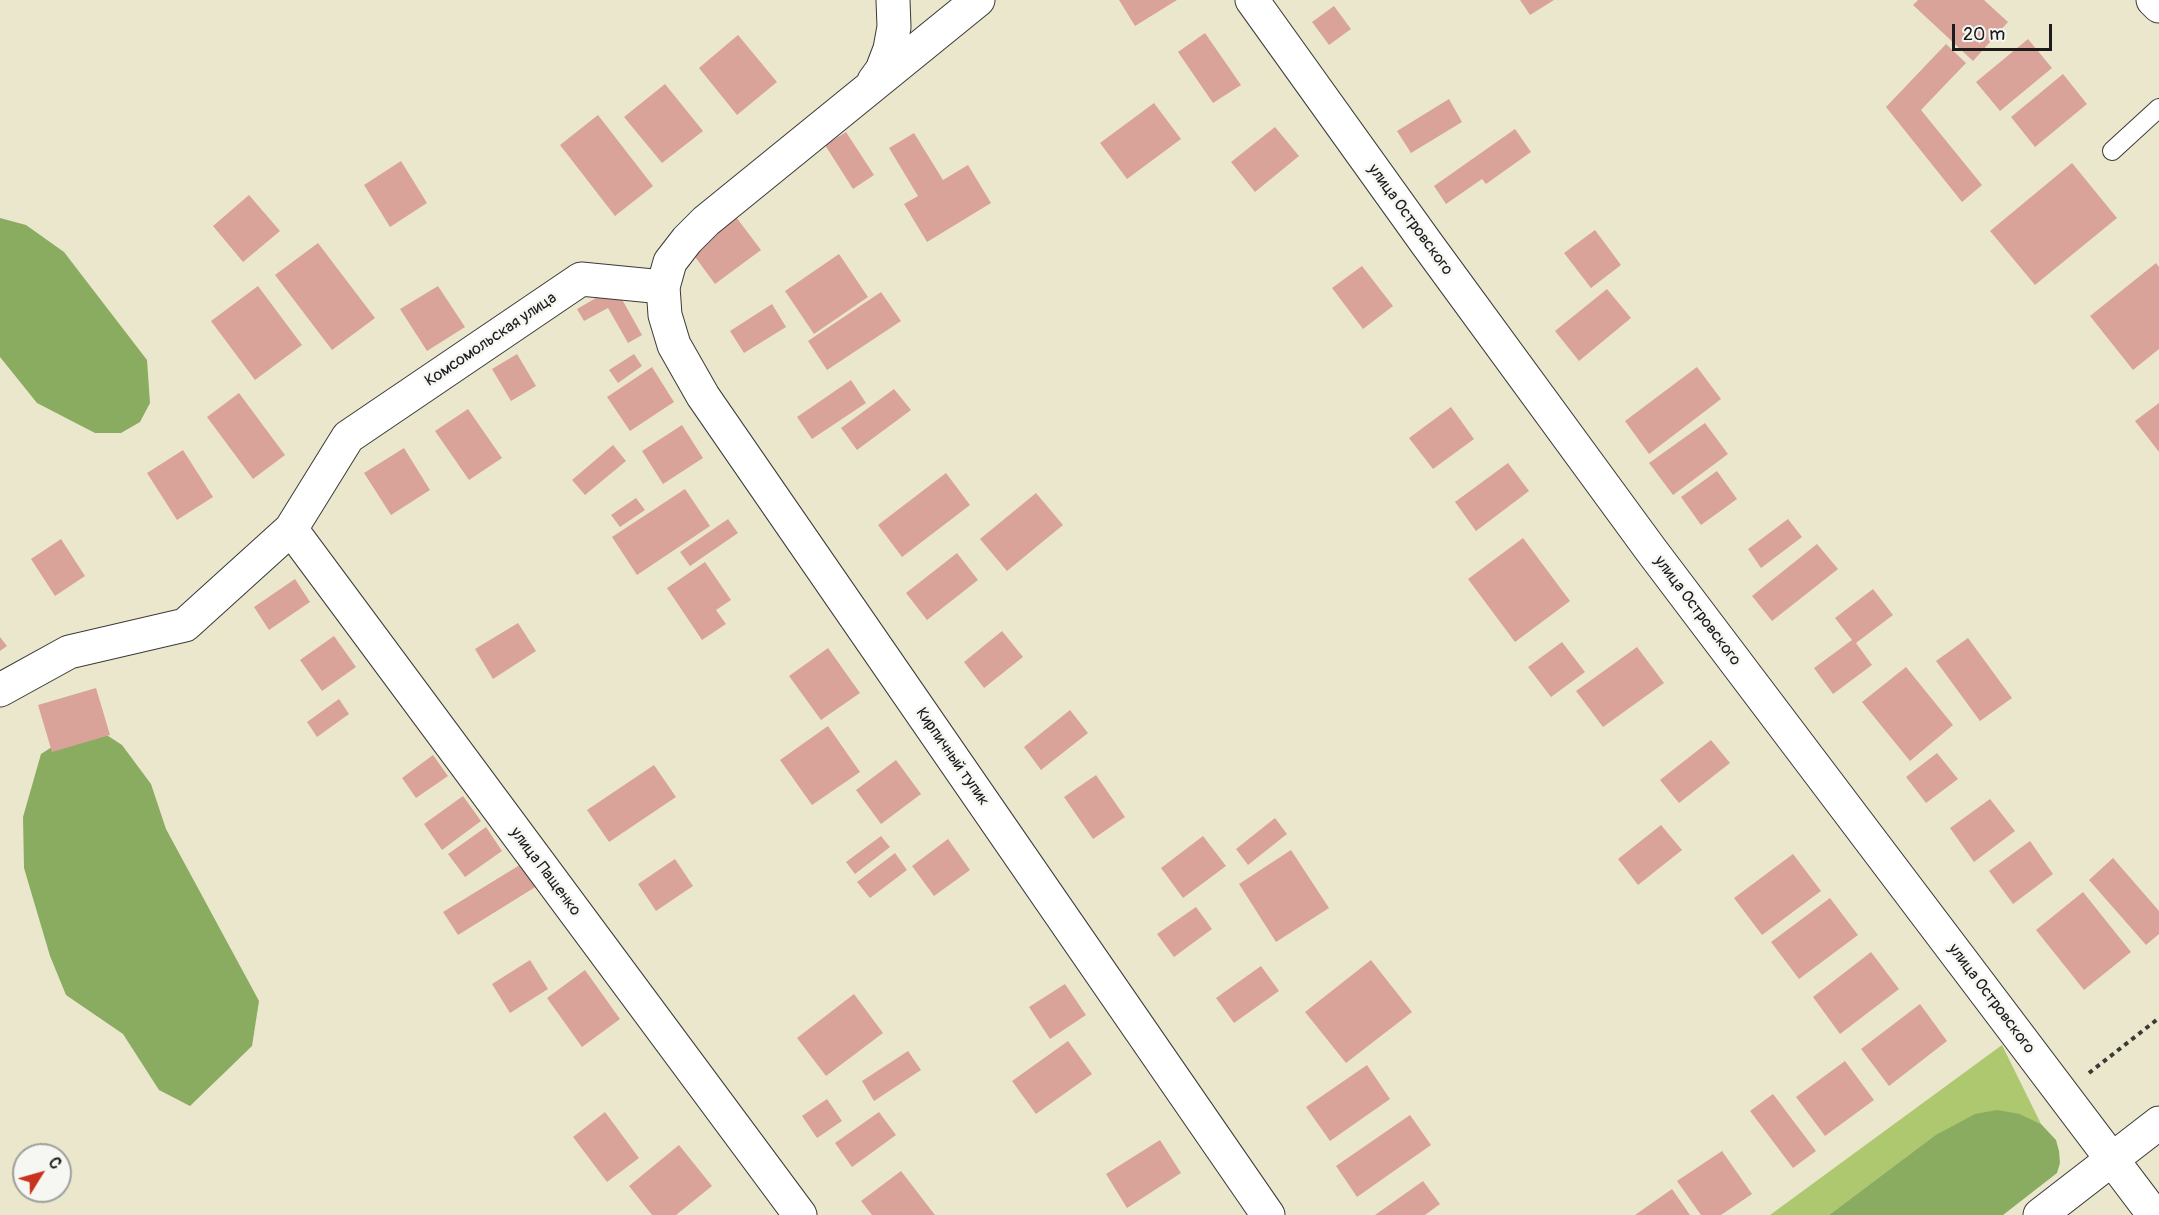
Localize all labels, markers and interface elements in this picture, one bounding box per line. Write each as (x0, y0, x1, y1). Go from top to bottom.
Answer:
scale bar (1955, 12, 2056, 50)
text: 20 m (1963, 23, 2005, 46)
street label: улица Островского (1363, 161, 1457, 279)
street label: Комсомольская улица (422, 289, 560, 391)
street label: улица Островского (1650, 552, 1744, 670)
street label: Кирпичный тупик (911, 704, 993, 810)
street label: улица Пащенко (505, 824, 585, 920)
street label: улица Островского (1944, 940, 2038, 1058)
north arrow (12, 1143, 72, 1203)
text: С (44, 1153, 66, 1173)

